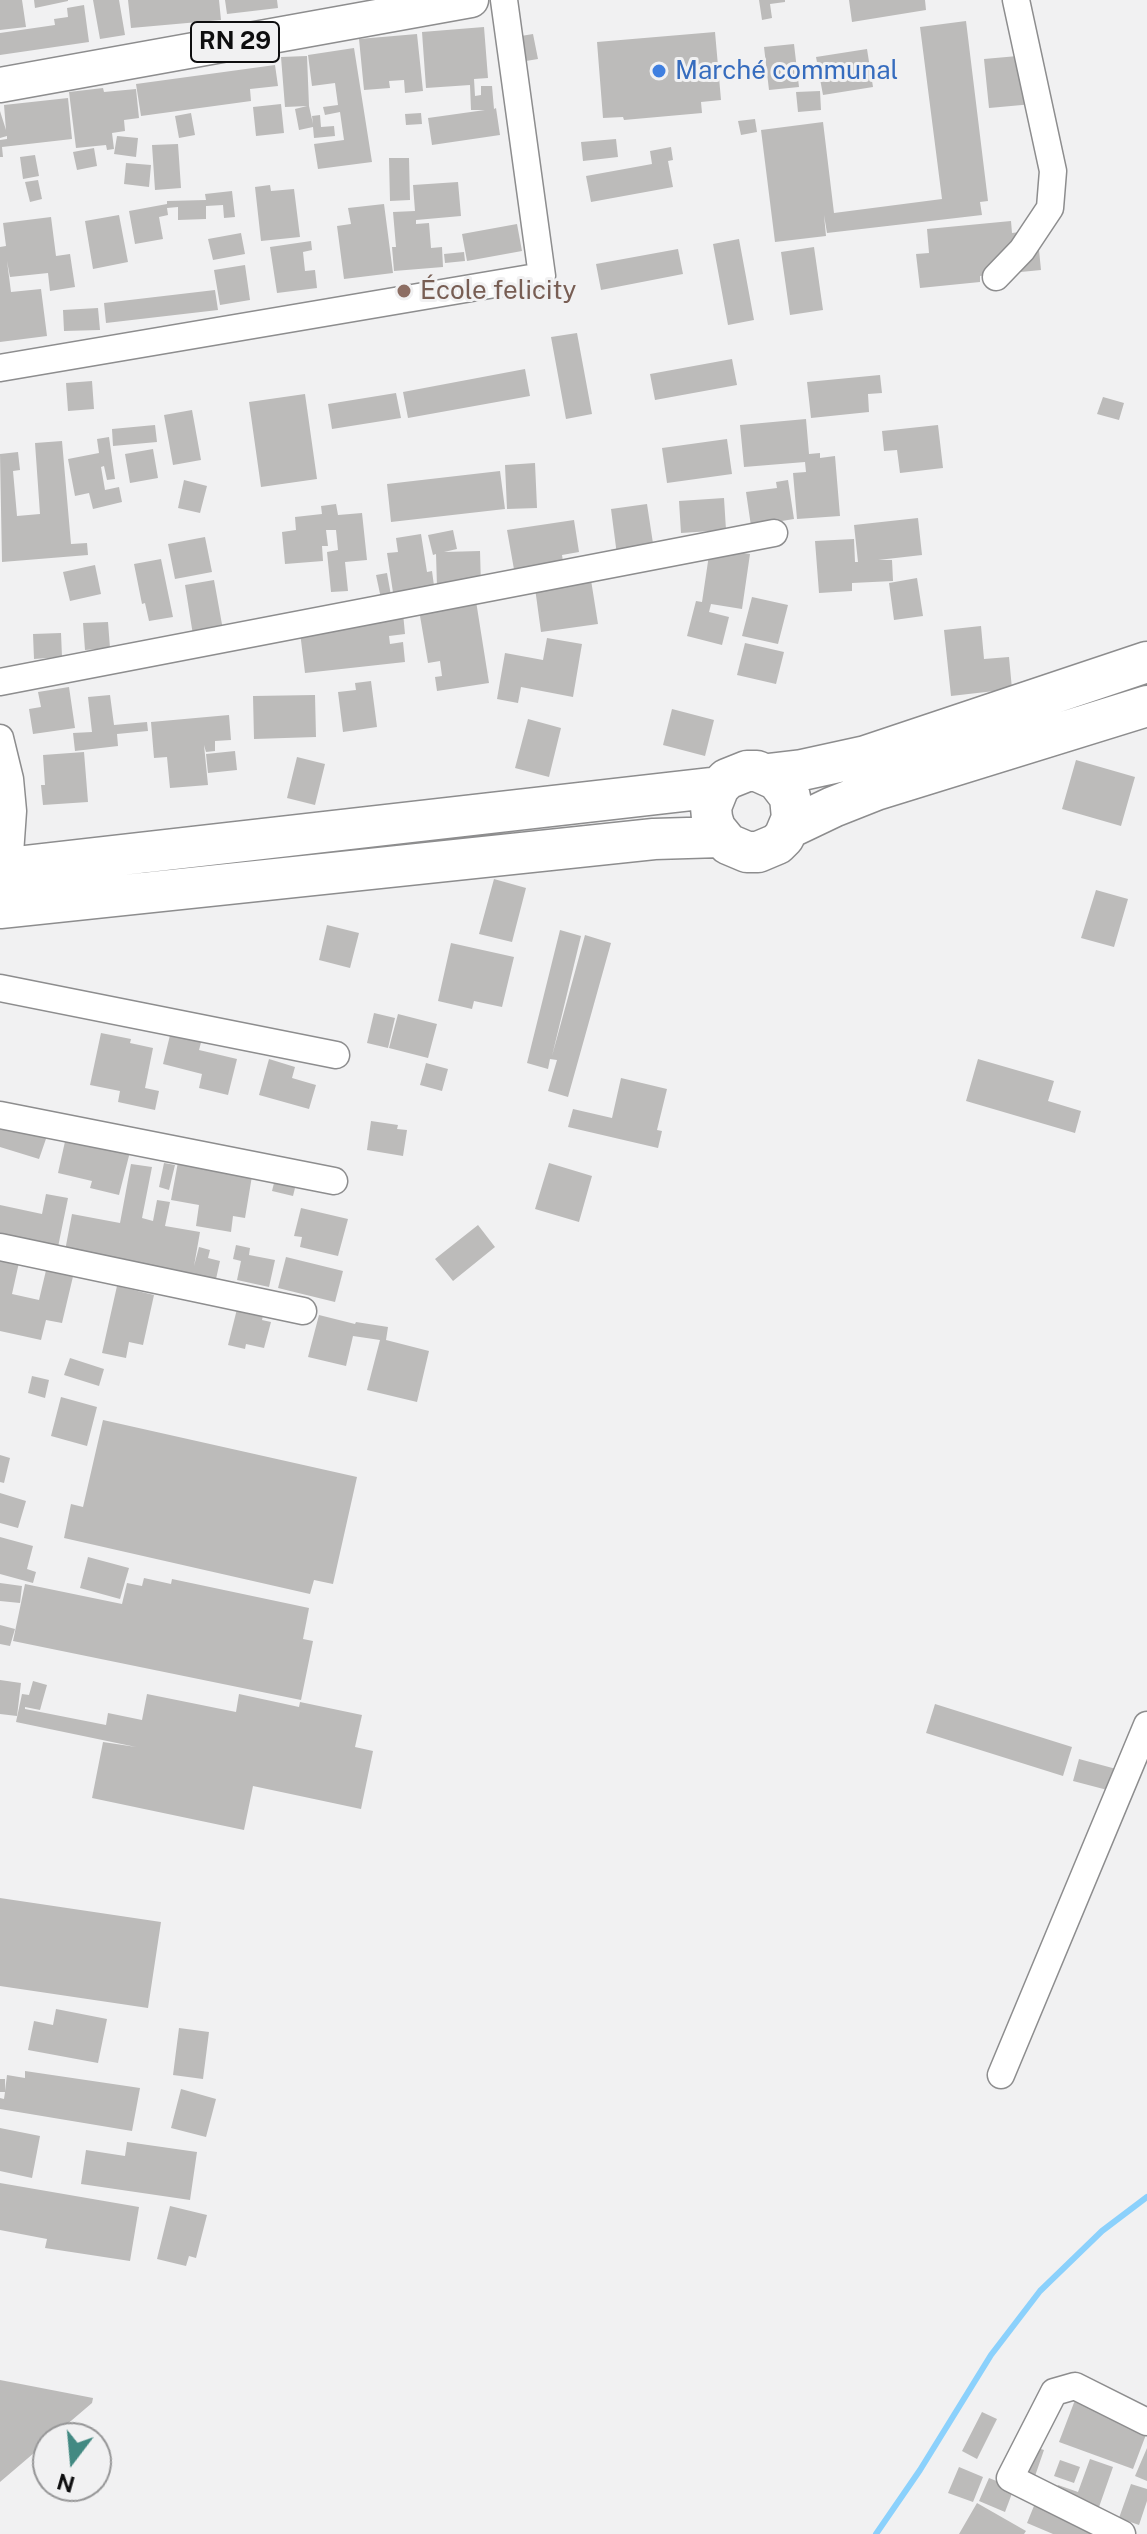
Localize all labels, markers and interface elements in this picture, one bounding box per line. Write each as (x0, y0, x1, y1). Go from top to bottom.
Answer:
road number: RN 29 (191, 22, 279, 62)
place label: Marché communal (675, 55, 898, 87)
marker: Marché communal (650, 62, 668, 80)
place label: École felicity (420, 275, 576, 307)
marker: École felicity (395, 282, 413, 300)
north arrow (32, 2422, 112, 2502)
text: N (54, 2468, 78, 2498)

